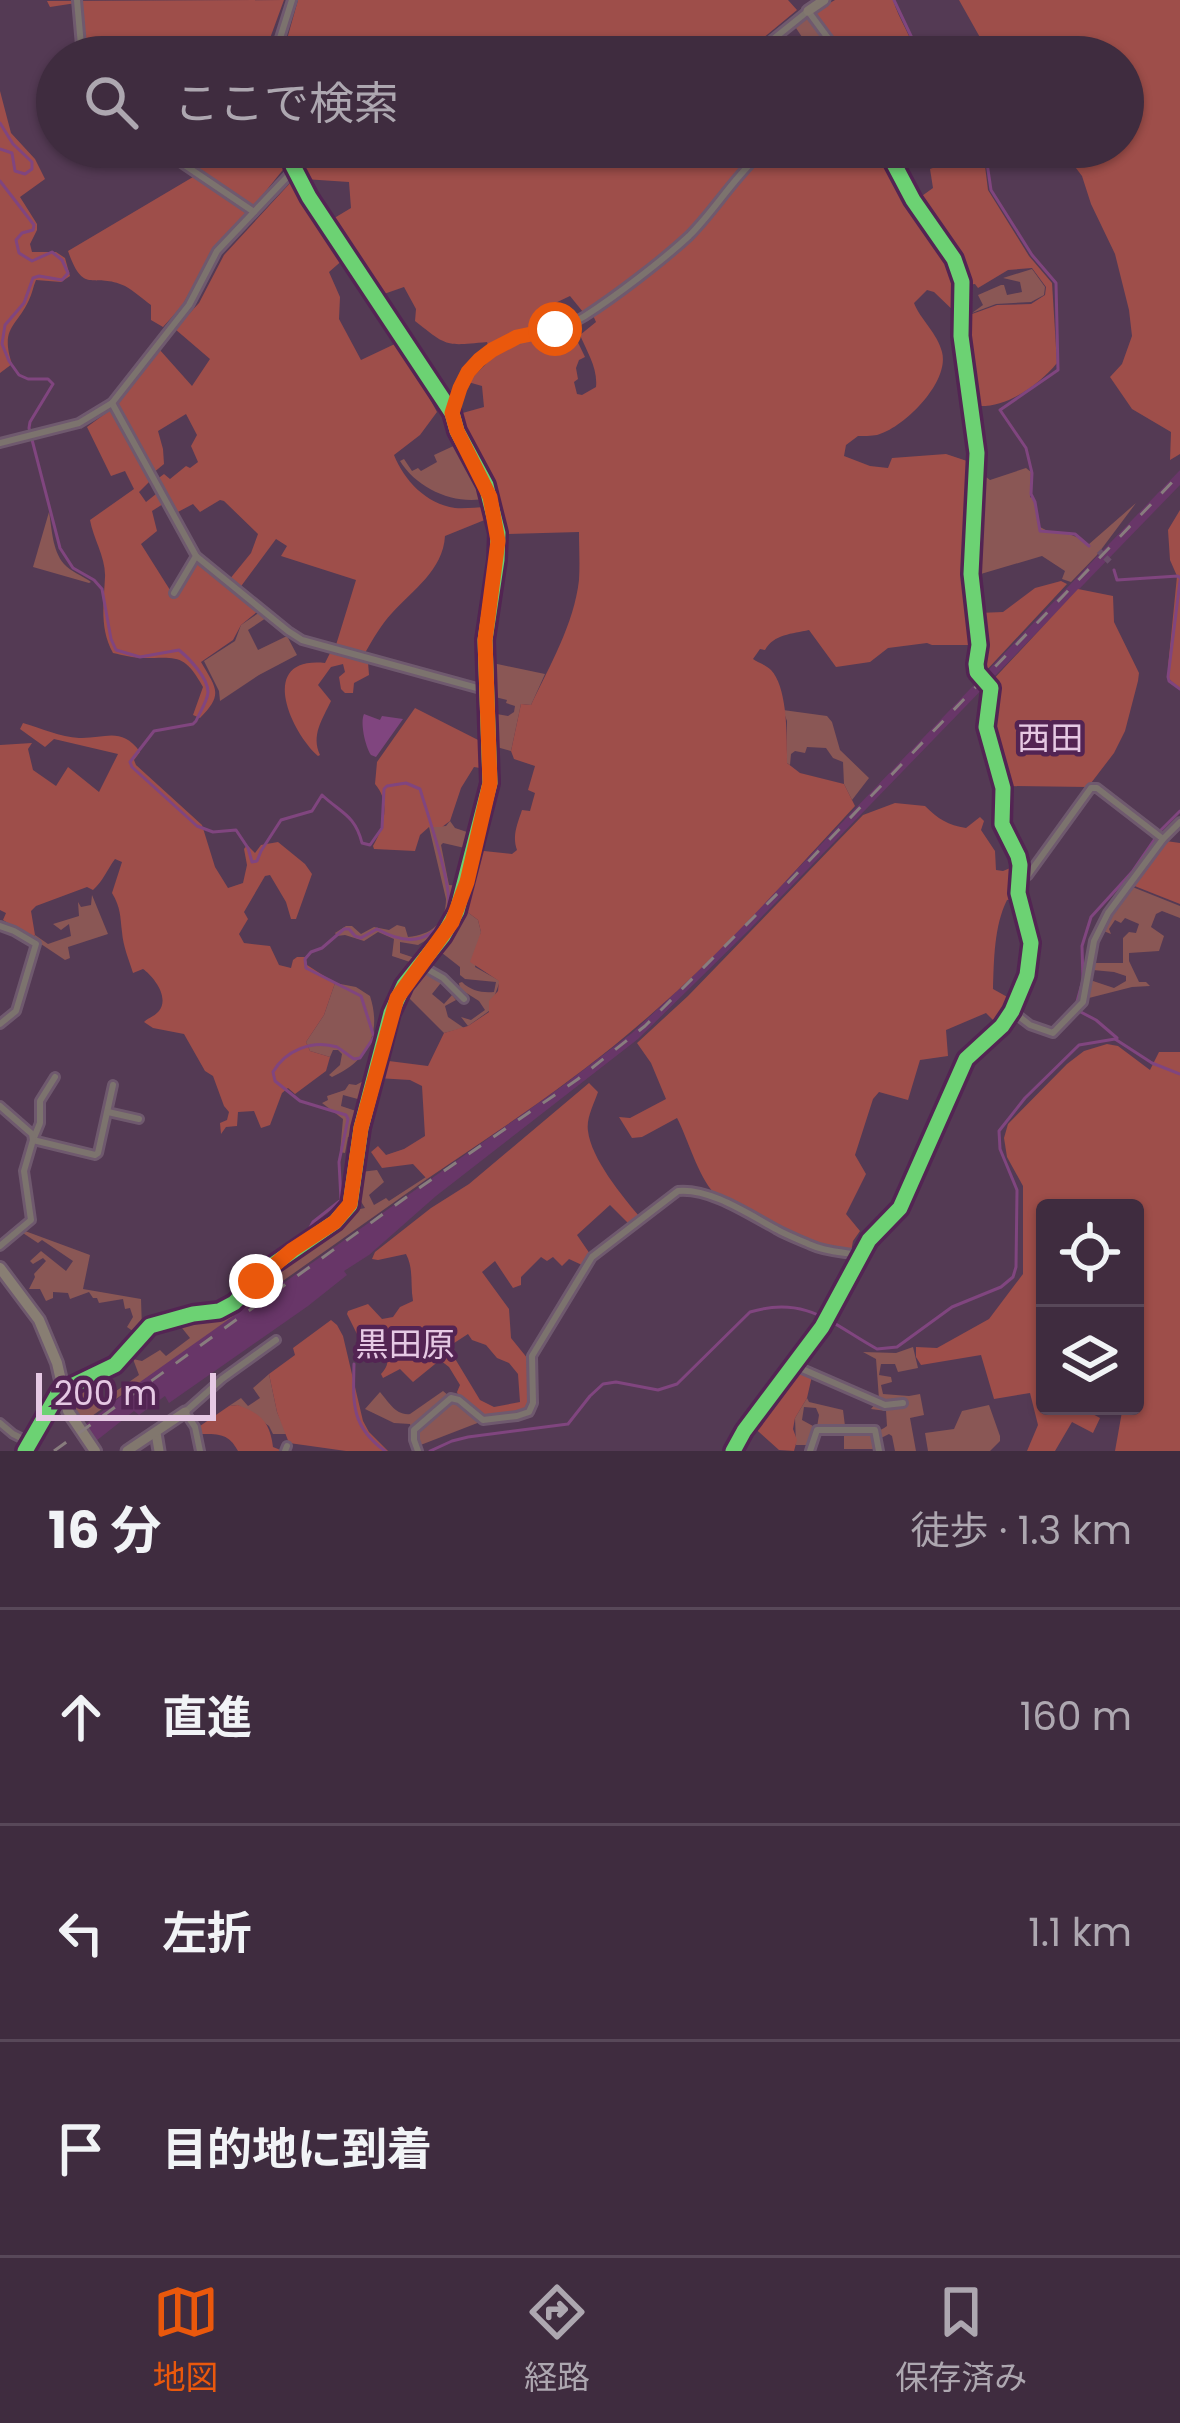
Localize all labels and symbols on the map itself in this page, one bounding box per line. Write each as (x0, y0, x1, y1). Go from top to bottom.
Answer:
route start (528, 302, 582, 356)
district label: 西田 (1017, 715, 1083, 762)
route end (229, 1254, 283, 1308)
district label: 黒田原 (356, 1321, 455, 1368)
scale bar (36, 1367, 216, 1420)

